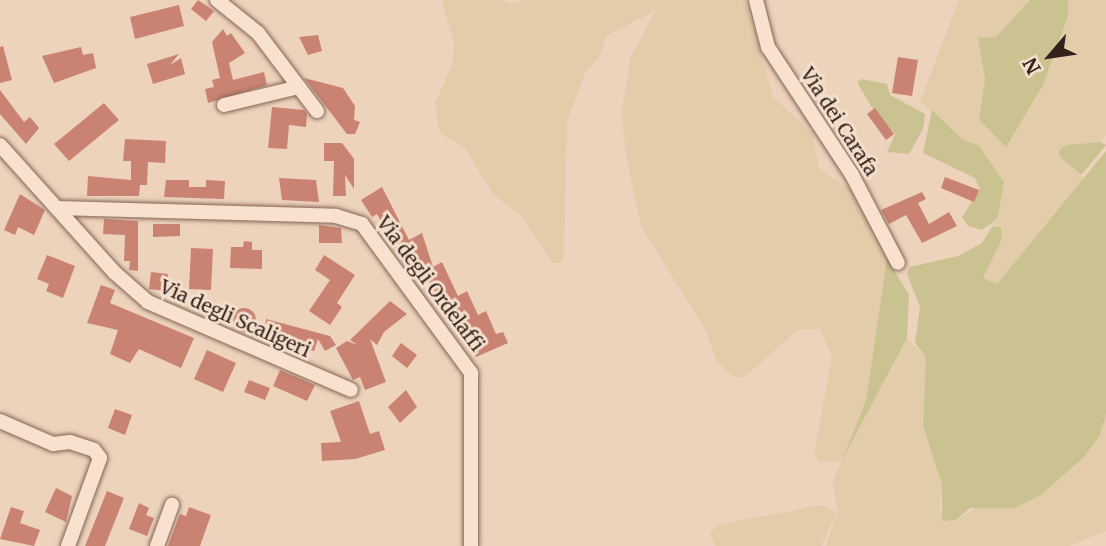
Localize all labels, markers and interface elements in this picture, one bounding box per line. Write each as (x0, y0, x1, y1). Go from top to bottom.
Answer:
north arrow (1015, 21, 1085, 91)
text: N (1018, 54, 1046, 79)
street label: Via dei Carafa (796, 64, 882, 180)
street label: Via degli Ordelaffi (372, 212, 488, 356)
street label: Via degli Scaligeri (156, 276, 314, 362)

